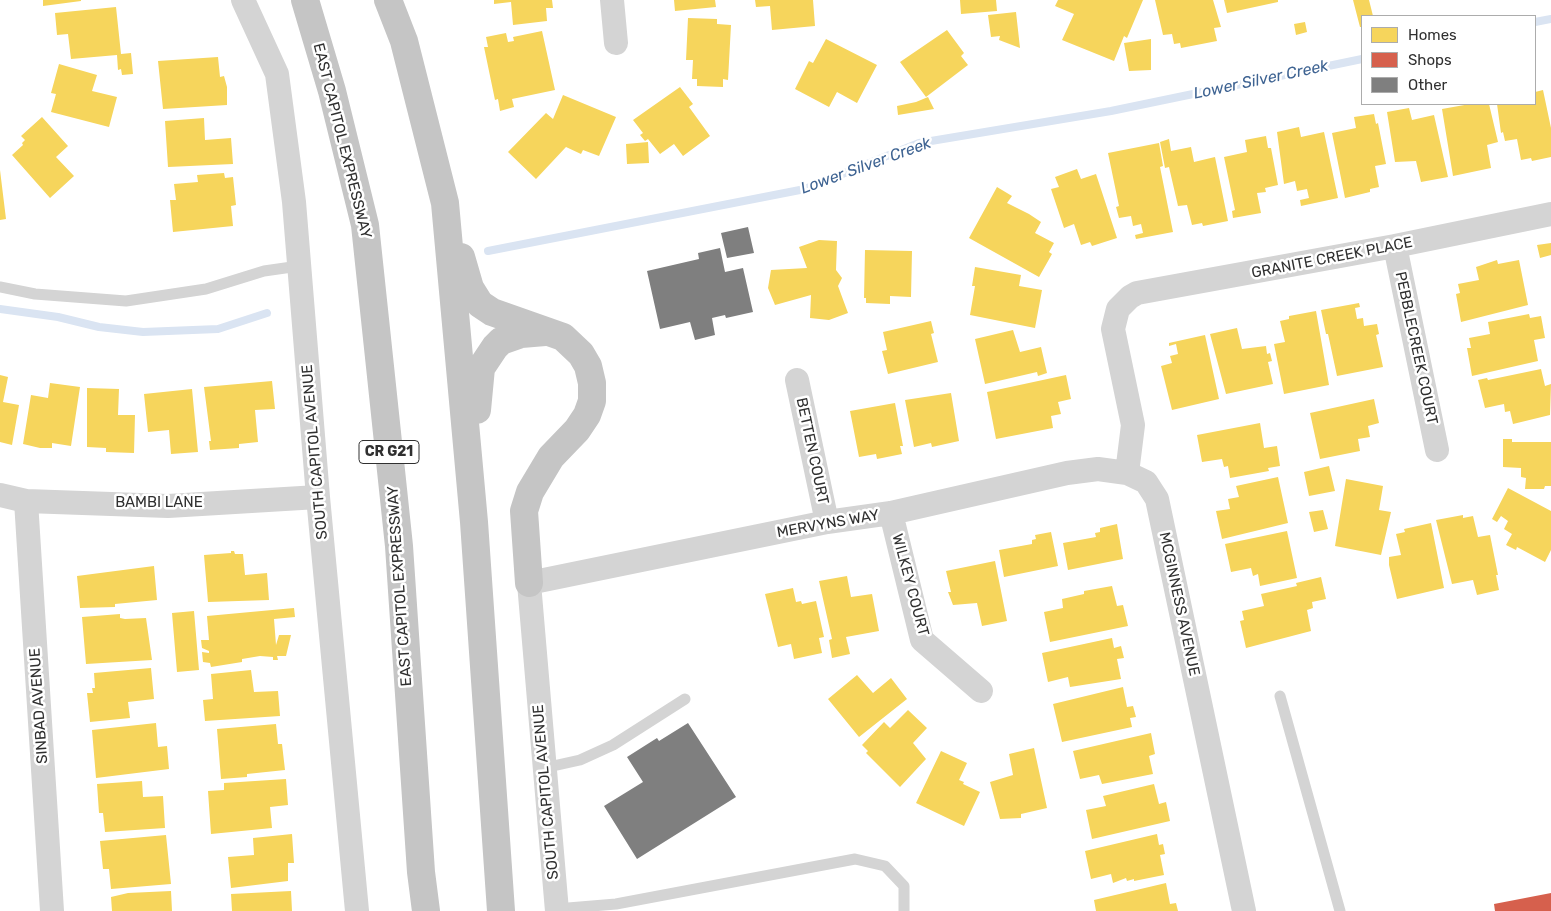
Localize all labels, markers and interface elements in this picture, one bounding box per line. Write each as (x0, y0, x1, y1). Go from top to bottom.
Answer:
legend (1361, 15, 1536, 105)
text: Homes (1408, 26, 1457, 44)
street label: EAST CAPITOL EXPRESSWAY (309, 41, 375, 241)
text: Shops (1408, 51, 1452, 69)
water label: Lower Silver Creek (1192, 56, 1330, 104)
text: Other (1408, 76, 1447, 94)
water label: Lower Silver Creek (798, 133, 934, 199)
street label: GRANITE CREEK PLACE (1250, 234, 1414, 282)
street label: PEBBLECREEK COURT (1391, 270, 1441, 426)
street label: SOUTH CAPITOL AVENUE (298, 364, 332, 540)
street label: BETTEN COURT (792, 396, 832, 506)
road number: CR G21 (359, 441, 419, 464)
street label: EAST CAPITOL EXPRESSWAY (384, 485, 416, 687)
street label: BAMBI LANE (115, 494, 203, 512)
street label: MERVYNS WAY (775, 506, 881, 542)
street label: MCGINNESS AVENUE (1155, 530, 1203, 678)
street label: WILKEY COURT (888, 532, 932, 638)
street label: SINBAD AVENUE (26, 647, 52, 765)
street label: SOUTH CAPITOL AVENUE (529, 704, 563, 880)

